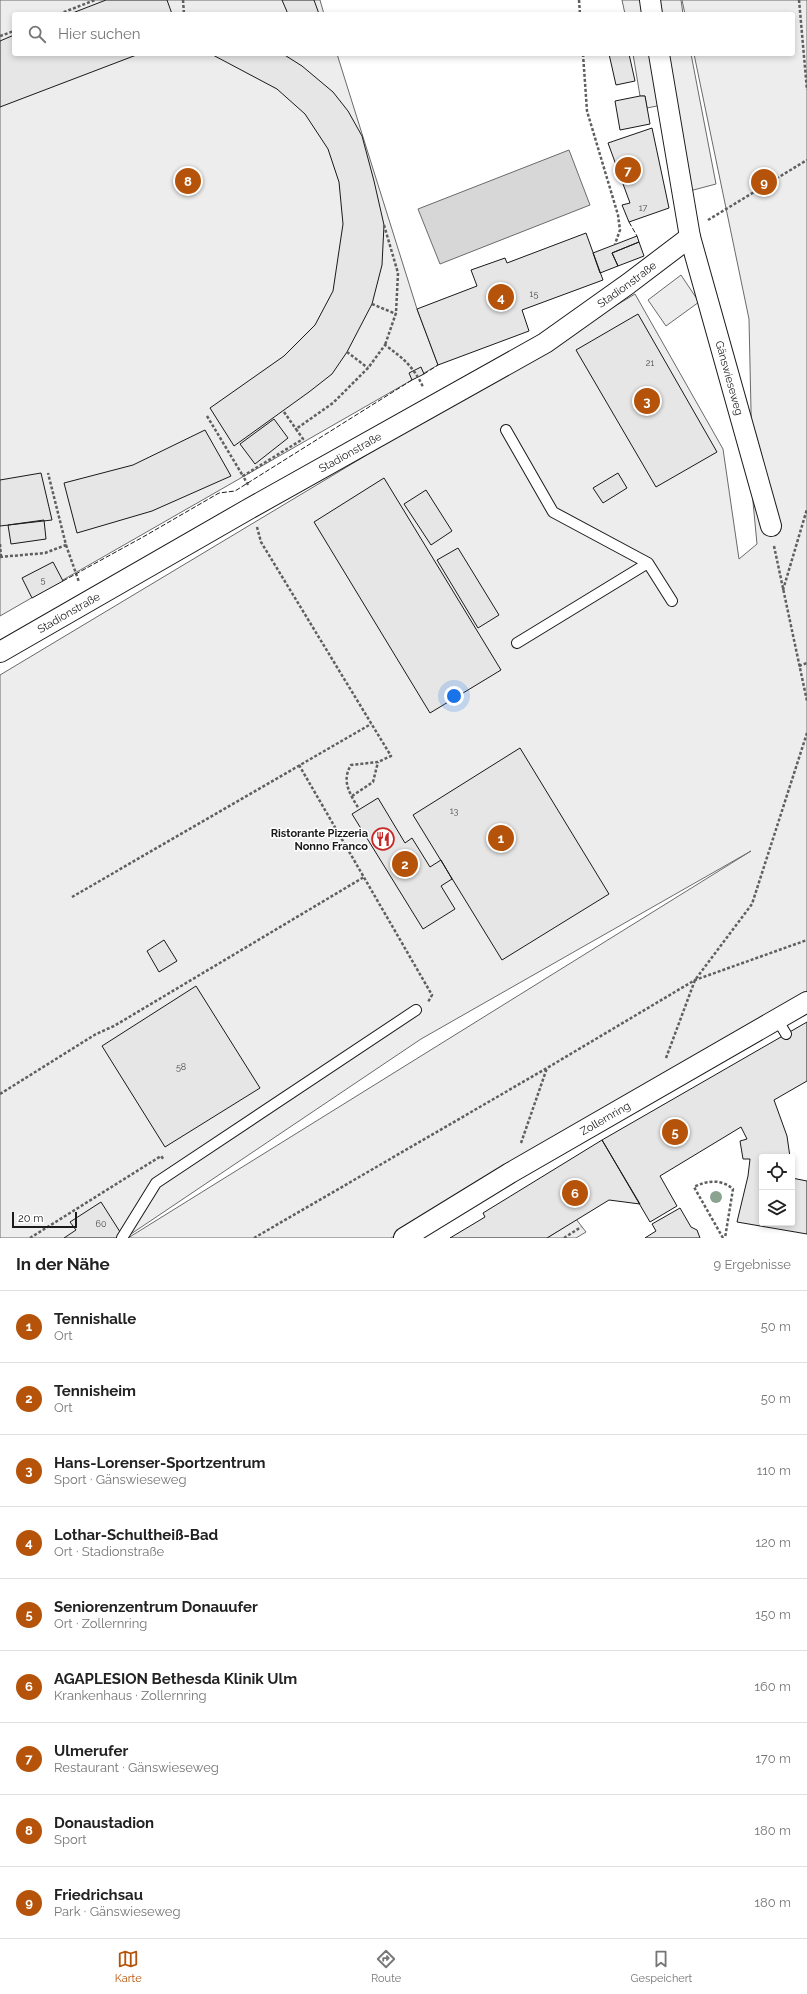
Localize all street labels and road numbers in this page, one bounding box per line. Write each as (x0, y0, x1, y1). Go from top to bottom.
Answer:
street label: Stadionstraße (595, 258, 659, 310)
street label: Gänswieseweg (713, 339, 746, 417)
street label: Stadionstraße (316, 429, 384, 475)
street label: Stadionstraße (35, 589, 102, 636)
street label: Zollernring (578, 1099, 632, 1138)

